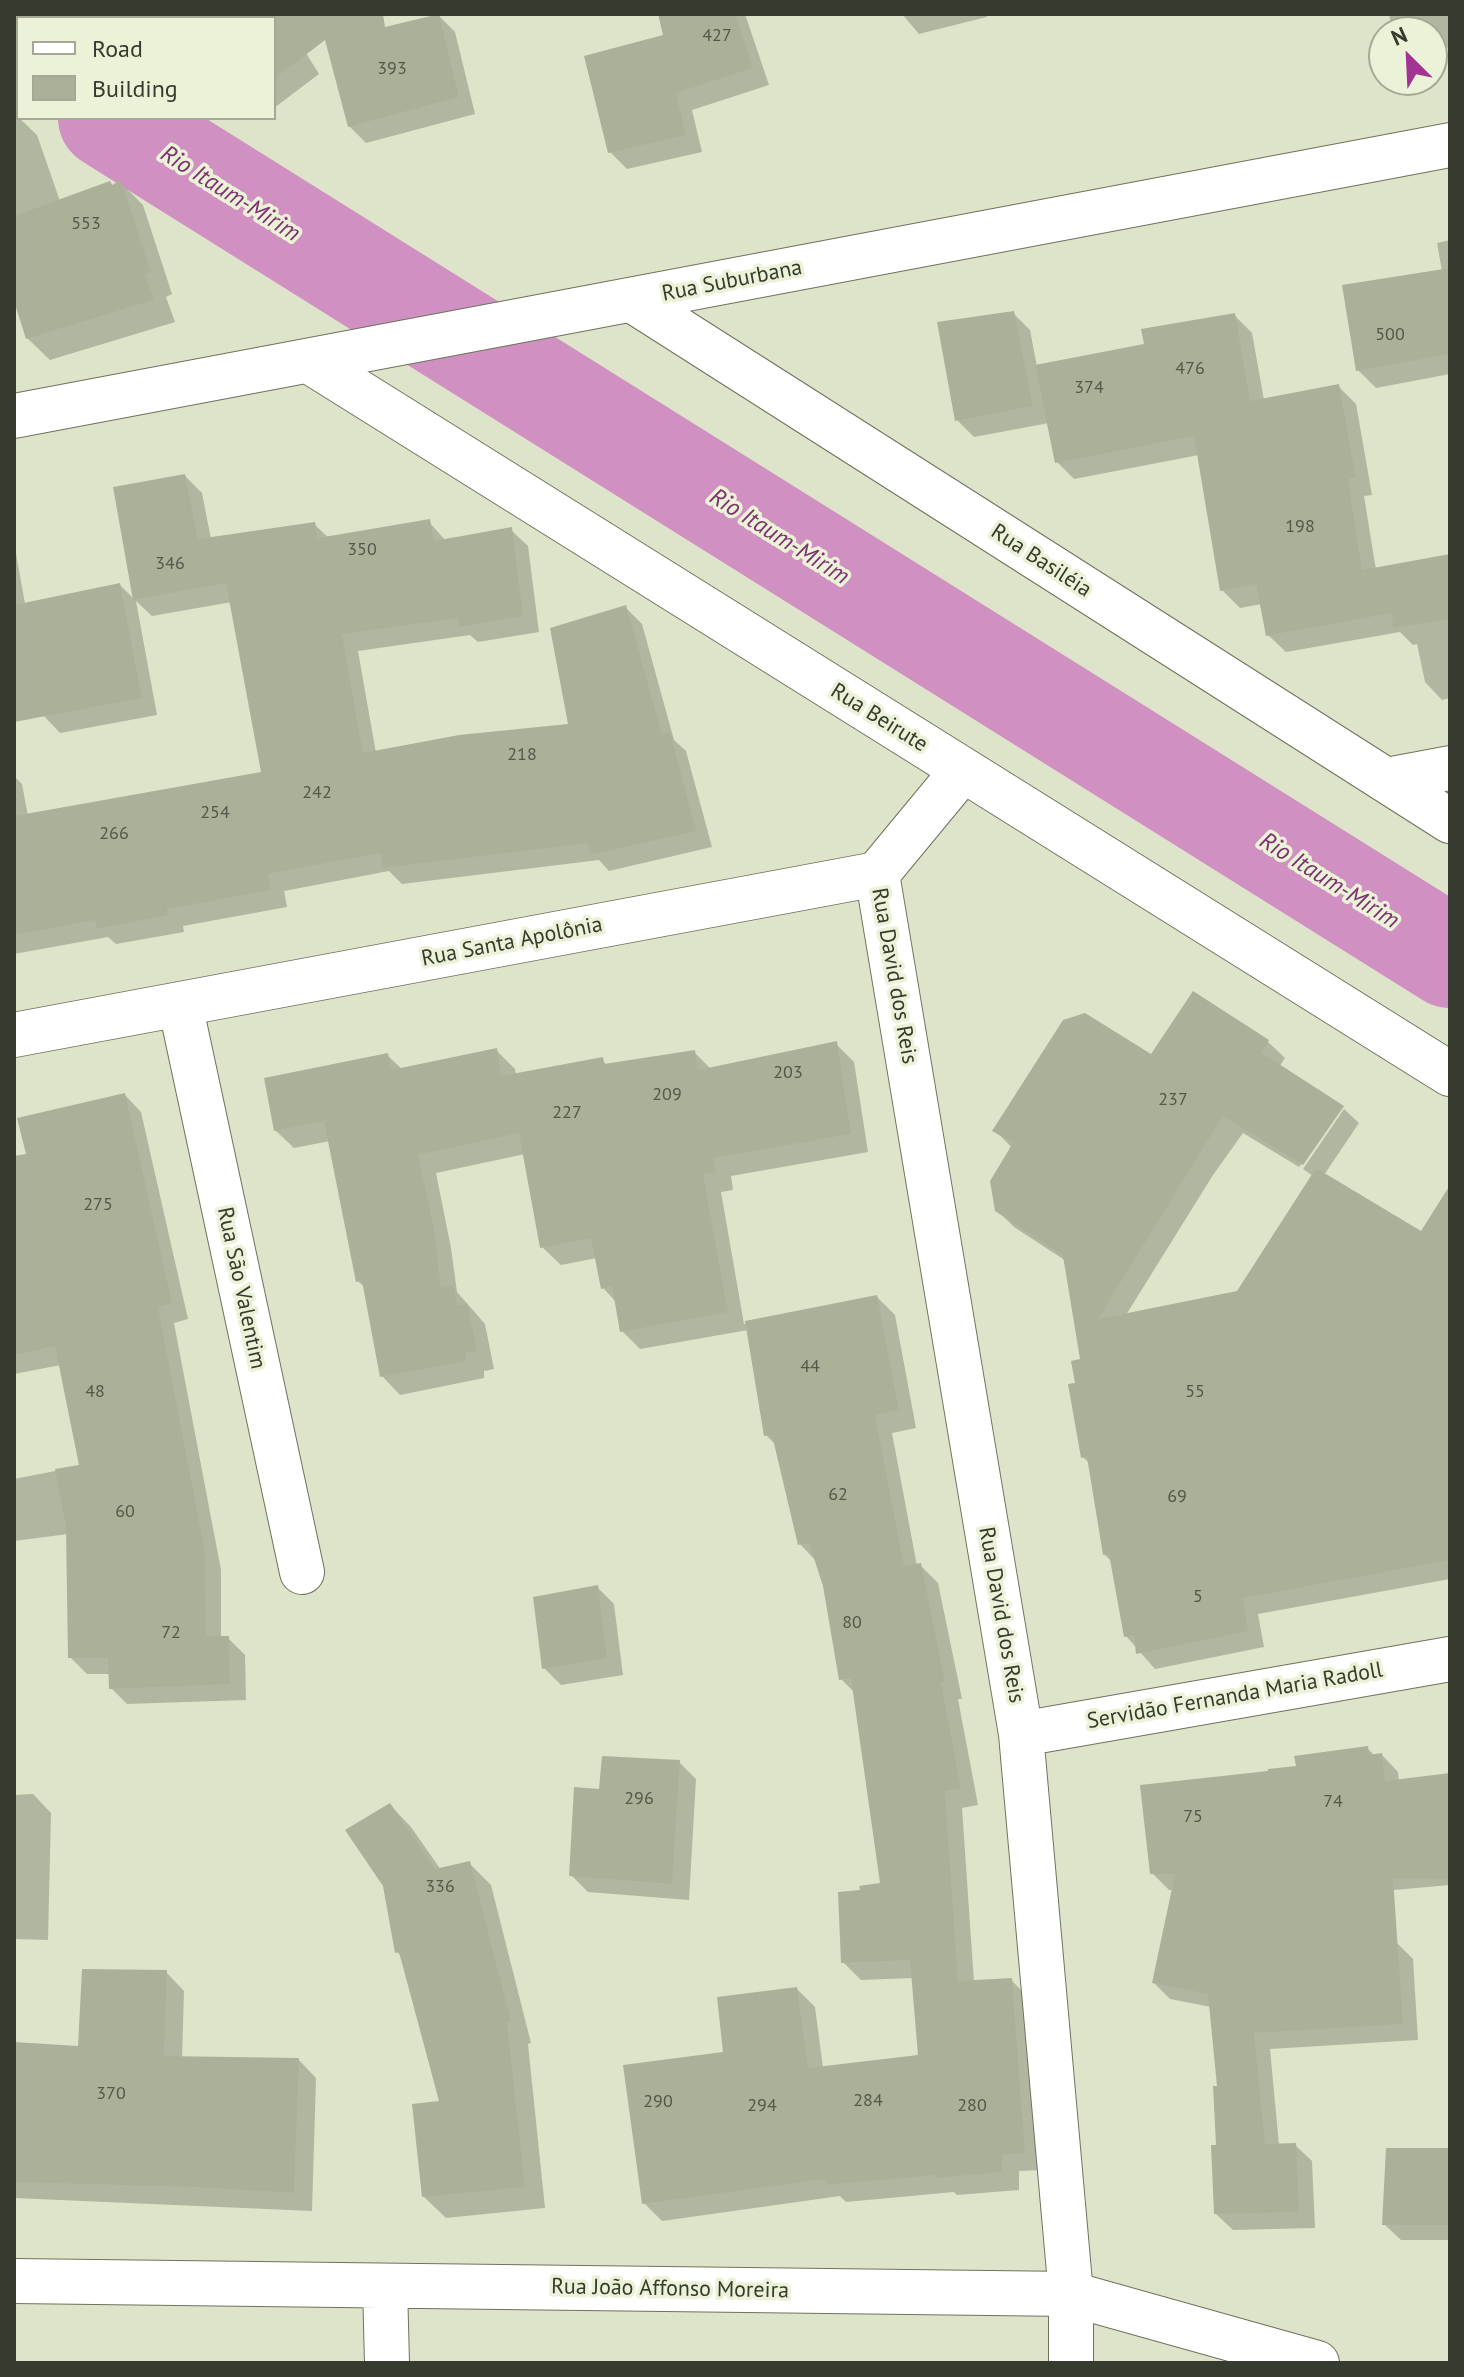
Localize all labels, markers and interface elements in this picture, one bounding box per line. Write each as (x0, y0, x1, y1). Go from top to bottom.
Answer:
legend (16, 16, 276, 120)
north arrow (1368, 16, 1448, 96)
text: N (1387, 20, 1411, 52)
house number: 427 (702, 25, 732, 47)
text: Road (92, 33, 143, 64)
house number: 393 (377, 58, 407, 80)
text: Building (92, 73, 178, 104)
water label: Rio Itaum-Mirim (155, 140, 305, 248)
house number: 553 (71, 213, 101, 235)
street label: Rua Suburbana (660, 254, 804, 308)
house number: 500 (1375, 324, 1405, 346)
house number: 476 (1175, 358, 1205, 380)
house number: 374 (1074, 377, 1104, 399)
water label: Rio Itaum-Mirim (704, 483, 854, 591)
house number: 198 (1285, 516, 1315, 538)
street label: Rua Basiléia (986, 519, 1096, 603)
house number: 350 (347, 539, 377, 561)
house number: 346 (155, 553, 185, 575)
street label: Rua Beirute (826, 678, 932, 758)
house number: 218 (507, 744, 537, 766)
house number: 242 (302, 782, 332, 804)
house number: 254 (200, 802, 230, 824)
house number: 266 (99, 823, 129, 845)
water label: Rio Itaum-Mirim (1254, 827, 1404, 935)
street label: Rua David dos Reis (866, 886, 922, 1066)
street label: Rua Santa Apolônia (419, 911, 605, 973)
house number: 203 (773, 1062, 803, 1084)
house number: 209 (652, 1084, 682, 1106)
house number: 237 (1158, 1089, 1188, 1111)
house number: 227 (552, 1102, 582, 1124)
house number: 275 (83, 1194, 113, 1216)
street label: Rua São Valentim (211, 1205, 271, 1371)
house number: 44 (800, 1356, 820, 1378)
house number: 48 (85, 1381, 105, 1403)
house number: 55 (1185, 1381, 1205, 1403)
house number: 62 (828, 1484, 848, 1506)
house number: 69 (1167, 1486, 1187, 1508)
house number: 60 (115, 1501, 135, 1523)
street label: Rua David dos Reis (973, 1525, 1029, 1705)
house number: 5 (1193, 1586, 1203, 1608)
house number: 80 (842, 1612, 862, 1634)
house number: 72 (161, 1622, 181, 1644)
street label: Servidão Fernanda Maria Radoll (1085, 1657, 1385, 1735)
house number: 296 (624, 1788, 654, 1810)
house number: 74 (1323, 1791, 1343, 1813)
house number: 75 (1183, 1806, 1203, 1828)
house number: 336 (425, 1876, 455, 1898)
house number: 370 (96, 2083, 126, 2105)
house number: 284 (853, 2090, 883, 2112)
house number: 290 (643, 2091, 673, 2113)
house number: 294 (747, 2095, 777, 2117)
house number: 280 (957, 2095, 987, 2117)
street label: Rua João Affonso Moreira (551, 2274, 789, 2304)

